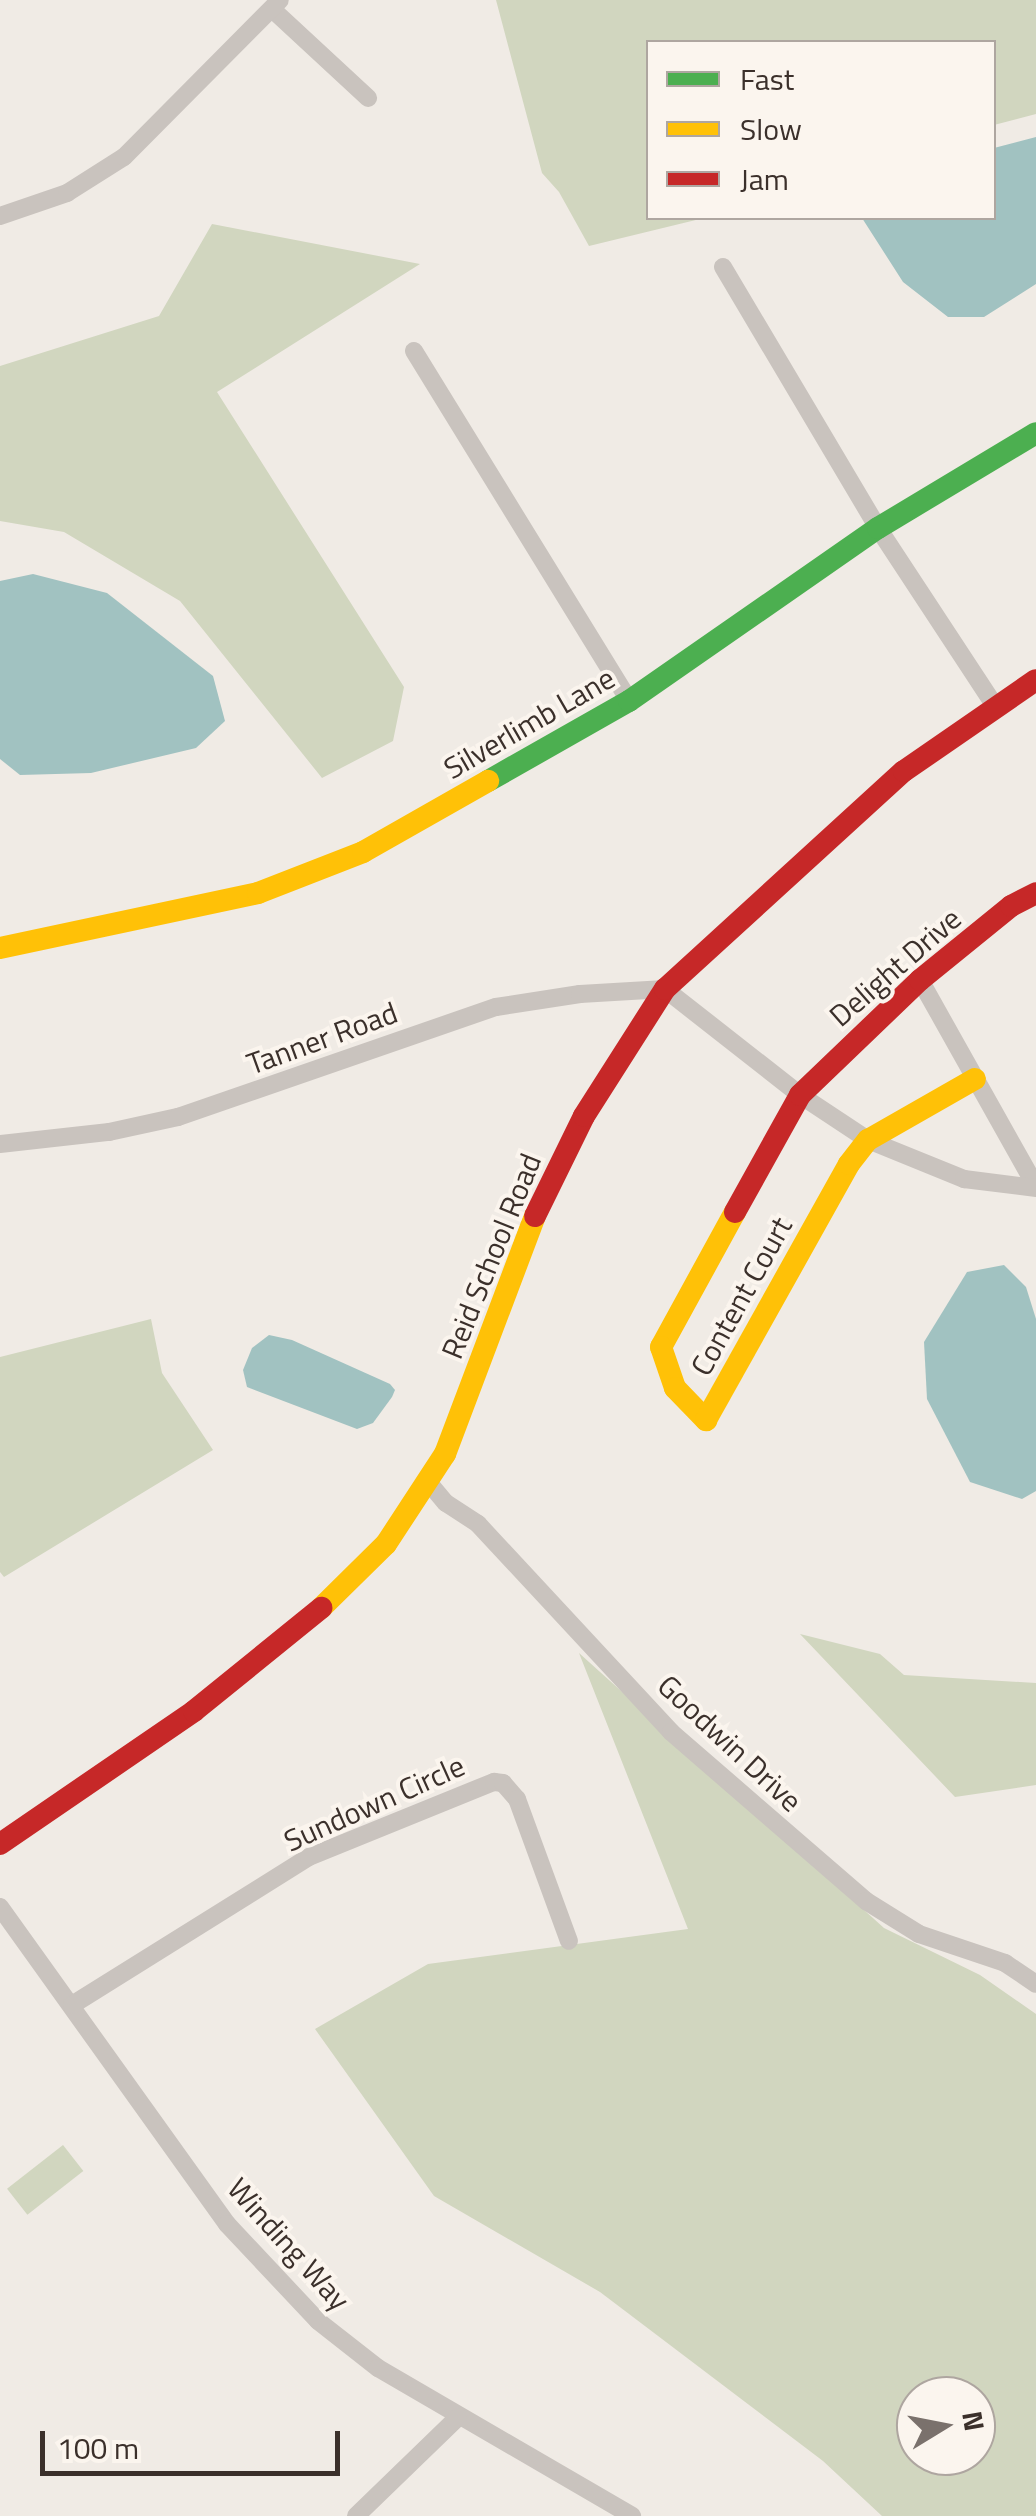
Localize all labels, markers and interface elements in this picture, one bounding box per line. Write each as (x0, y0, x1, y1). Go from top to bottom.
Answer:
legend (646, 40, 996, 220)
text: Fast (740, 56, 794, 102)
text: Slow (740, 106, 802, 152)
text: Jam (740, 156, 789, 202)
street label: Silverlimb Lane (437, 660, 621, 786)
street label: Delight Drive (822, 900, 968, 1034)
street label: Tanner Road (242, 994, 402, 1082)
street label: Reid School Road (433, 1148, 549, 1364)
street label: Content Court (683, 1211, 799, 1381)
street label: Goodwin Drive (651, 1667, 809, 1819)
street label: Sundown Circle (278, 1747, 470, 1859)
street label: Winding Way (220, 2171, 358, 2317)
north arrow (896, 2376, 996, 2476)
text: N (951, 2408, 997, 2434)
scale bar (45, 2411, 345, 2473)
text: 100 m (57, 2425, 139, 2471)

